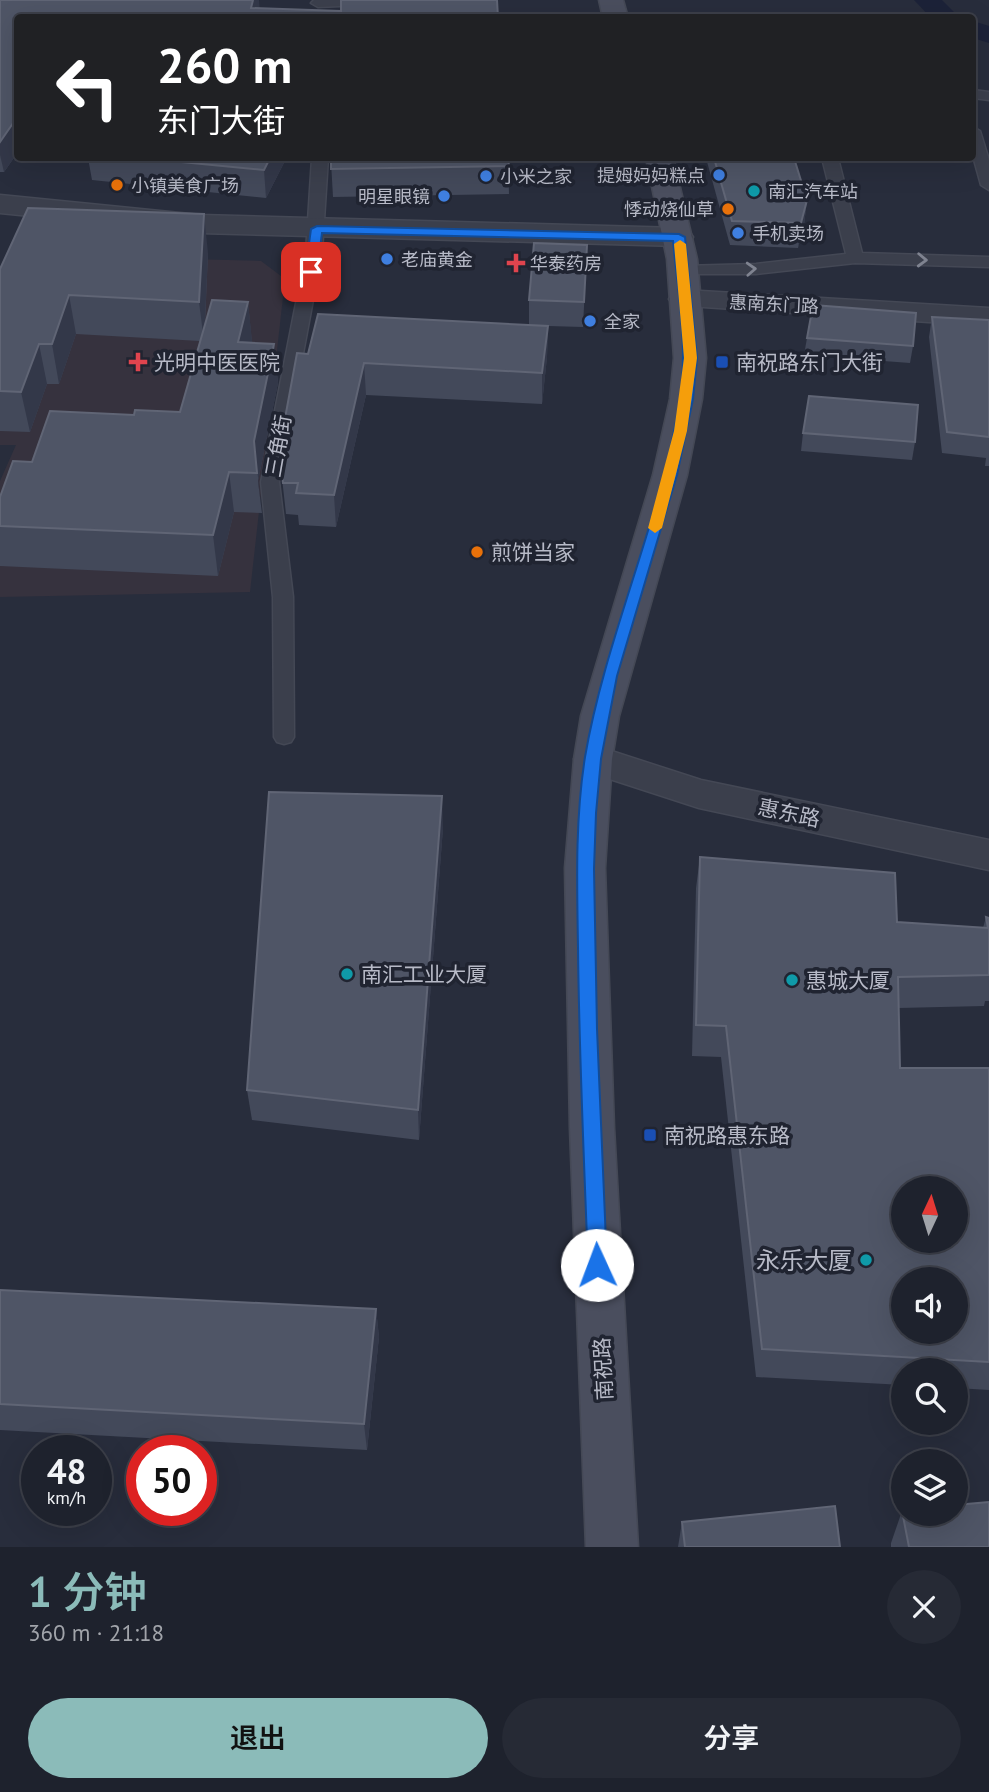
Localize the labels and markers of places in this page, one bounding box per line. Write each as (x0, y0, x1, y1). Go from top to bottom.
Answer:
place label: 提姆妈妈糕点 (597, 164, 705, 187)
place label: 小米之家 (500, 165, 572, 188)
marker: 提姆妈妈糕点 (711, 167, 727, 183)
marker: 小米之家 (478, 168, 494, 184)
place label: 小镇美食广场 (131, 174, 239, 197)
marker: 小镇美食广场 (109, 177, 125, 193)
place label: 南汇汽车站 (768, 180, 858, 203)
marker: 南汇汽车站 (746, 183, 762, 199)
place label: 明星眼镜 (358, 185, 430, 208)
marker: 明星眼镜 (436, 188, 452, 204)
place label: 悸动烧仙草 (624, 198, 714, 221)
marker: 悸动烧仙草 (720, 201, 736, 217)
place label: 手机卖场 (752, 222, 824, 245)
marker: 手机卖场 (730, 225, 746, 241)
pin (281, 242, 341, 302)
place label: 老庙黄金 (401, 248, 473, 271)
marker: 老庙黄金 (379, 251, 395, 267)
place label: 华泰药房 (530, 252, 602, 275)
marker: 华泰药房 (508, 255, 524, 271)
place label: 全家 (604, 310, 640, 333)
marker: 全家 (582, 313, 598, 329)
place label: 光明中医医院 (154, 349, 280, 376)
place label: 南祝路东门大街 (736, 349, 883, 376)
marker: 光明中医医院 (128, 352, 148, 372)
marker: 南祝路东门大街 (714, 354, 730, 370)
place label: 煎饼当家 (491, 539, 575, 566)
marker: 煎饼当家 (469, 544, 485, 560)
place label: 南汇工业大厦 (361, 961, 487, 988)
marker: 南汇工业大厦 (339, 966, 355, 982)
place label: 惠城大厦 (806, 967, 890, 994)
marker: 惠城大厦 (784, 972, 800, 988)
place label: 南祝路惠东路 (664, 1122, 790, 1149)
marker: 南祝路惠东路 (642, 1127, 658, 1143)
place label: 永乐大厦 (756, 1245, 852, 1276)
marker: 永乐大厦 (858, 1252, 874, 1268)

